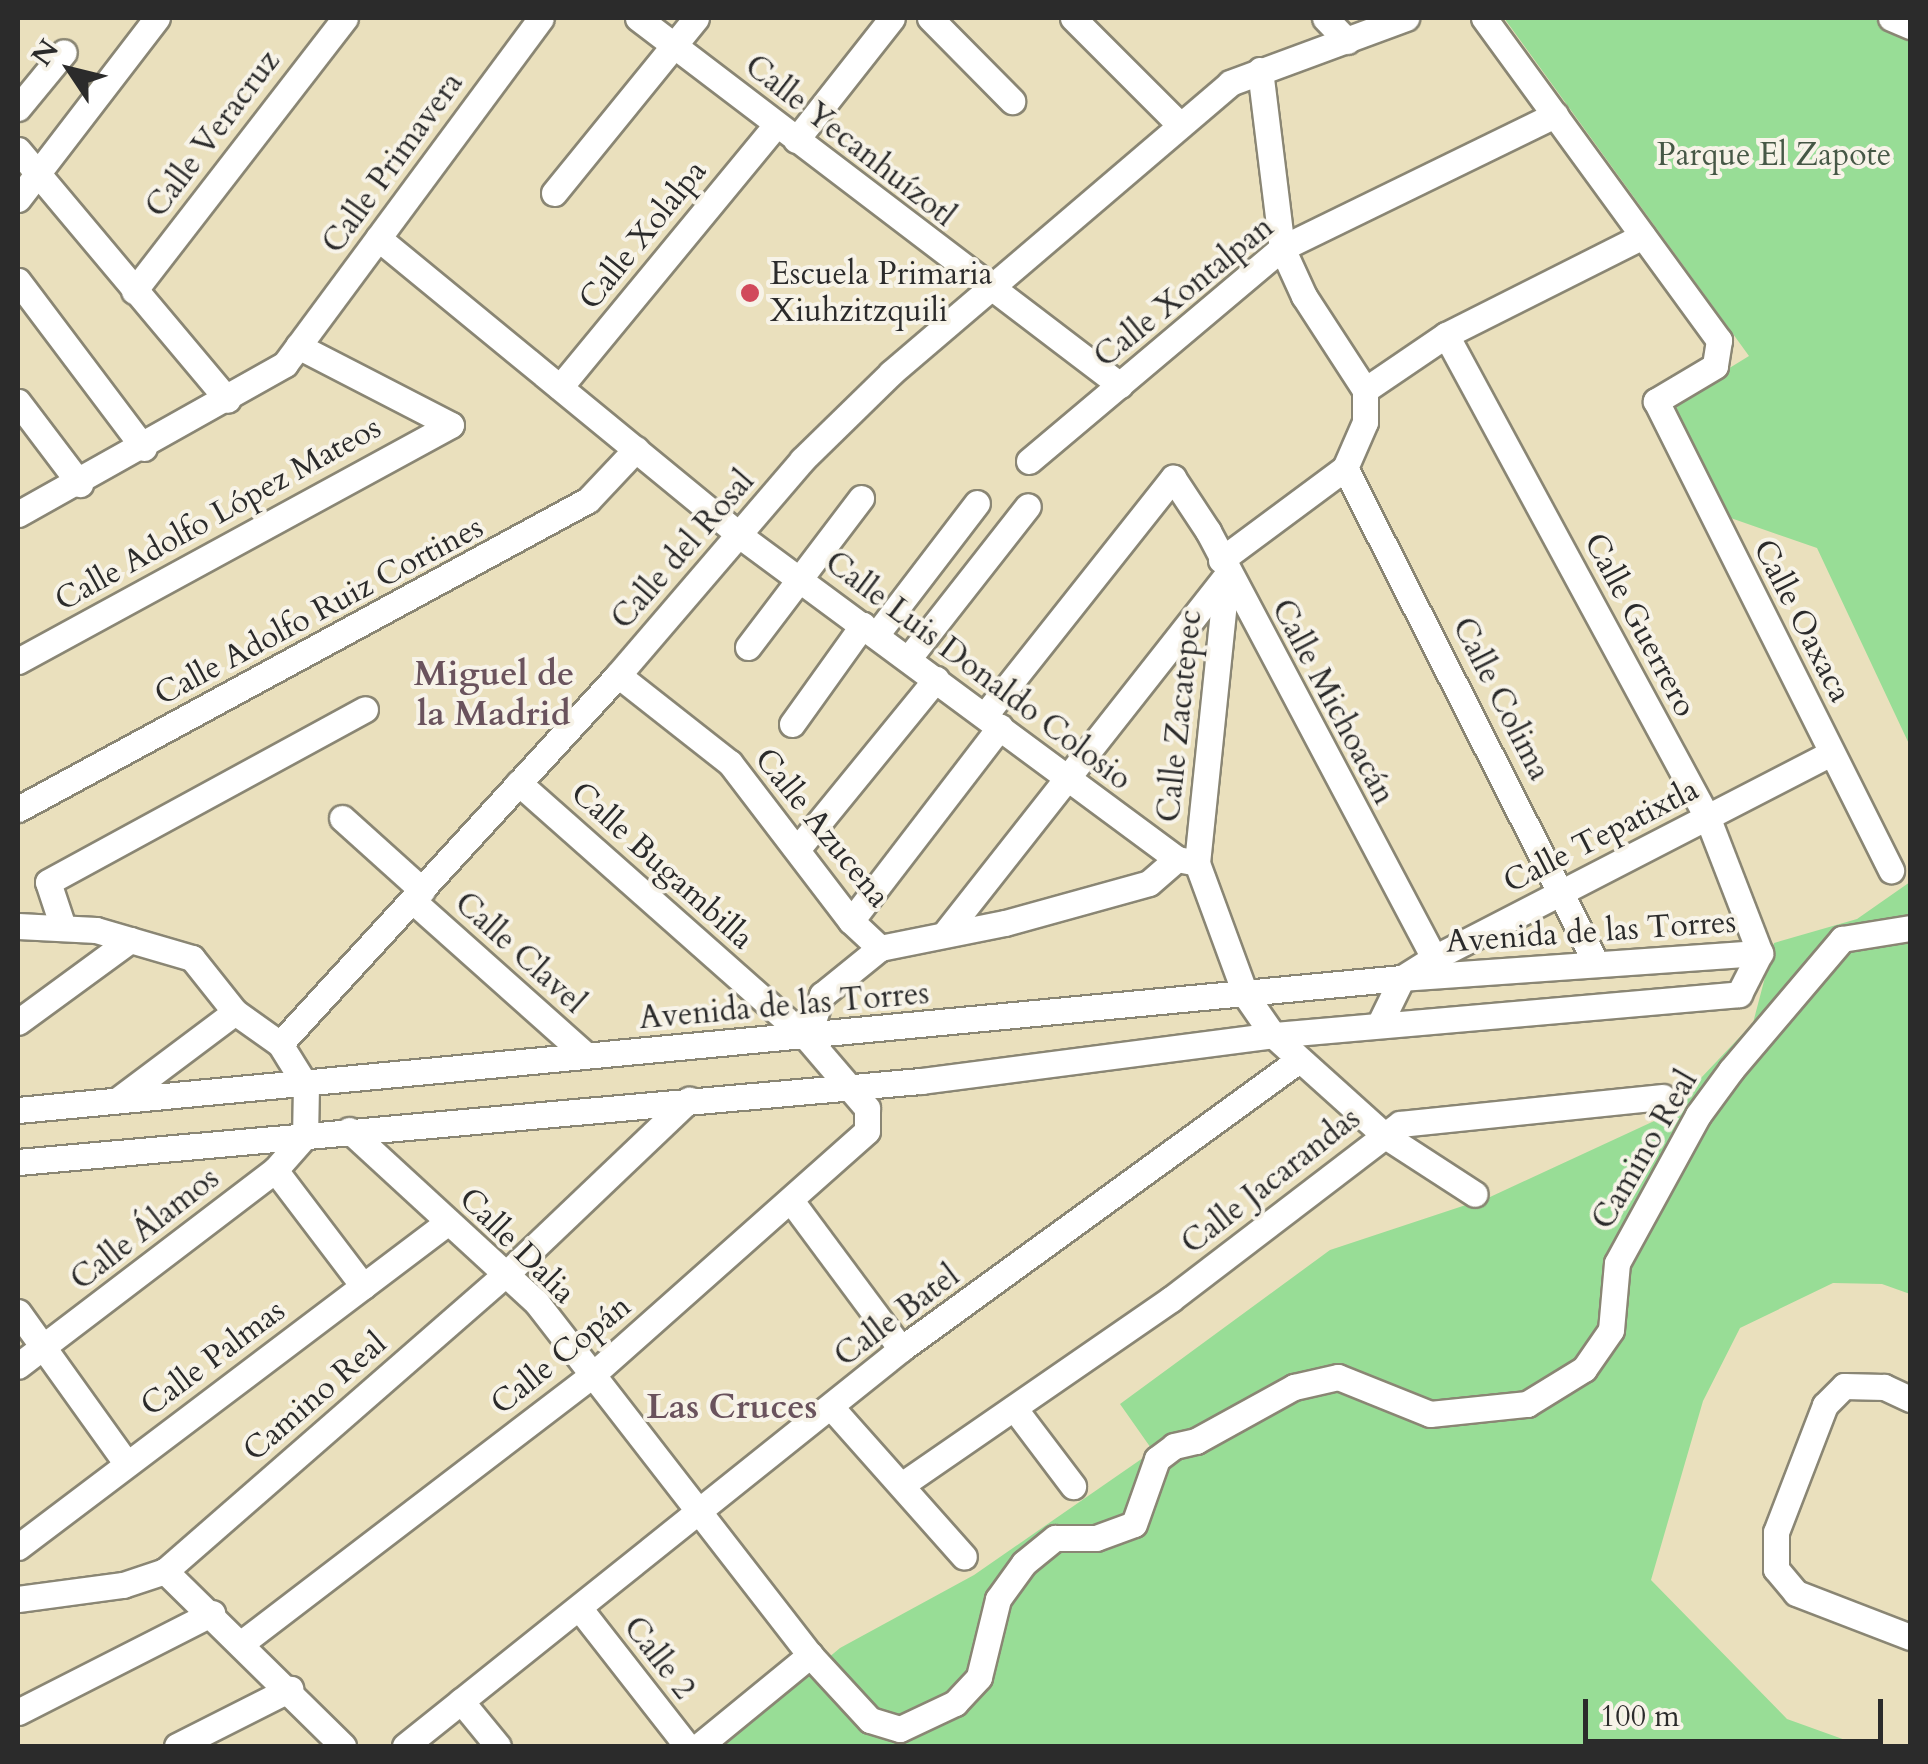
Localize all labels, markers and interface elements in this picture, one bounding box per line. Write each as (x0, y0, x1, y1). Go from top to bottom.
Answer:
north arrow (20, 20, 120, 120)
text: N (23, 32, 68, 74)
street label: Calle Veracruz (138, 43, 288, 225)
street label: Calle Yecanhuízotl (737, 47, 963, 235)
street label: Calle Primavera (314, 65, 472, 261)
park label: Parque El Zapote (1657, 136, 1891, 174)
street label: Calle Xolalpa (571, 153, 715, 317)
street label: Calle Xontalpan (1087, 208, 1281, 376)
place label: Escuela Primaria Xiuhzitzquili (770, 256, 993, 331)
marker: Escuela Primaria Xiuhzitzquili (739, 282, 761, 304)
street label: Calle Adolfo López Mateos (49, 408, 387, 620)
street label: Calle del Rosal (604, 463, 762, 637)
street label: Calle Adolfo Ruiz Cortines (148, 508, 490, 714)
street label: Calle Guerrero (1576, 527, 1704, 723)
street label: Calle Oaxaca (1745, 533, 1859, 709)
street label: Calle Luis Donaldo Colosio (817, 543, 1139, 799)
street label: Calle Michoacán (1263, 593, 1403, 811)
street label: Calle Zacatepec (1150, 608, 1210, 824)
street label: Calle Colima (1444, 611, 1558, 787)
district label: Miguel de la Madrid (414, 653, 574, 735)
street label: Calle Azucena (746, 741, 898, 915)
street label: Calle Tepatixtla (1497, 770, 1705, 902)
street label: Calle Bugambilla (563, 774, 761, 958)
street label: Calle Clavel (447, 884, 593, 1022)
street label: Avenida de las Torres (1445, 903, 1737, 961)
street label: Avenida de las Torres (637, 974, 931, 1038)
street label: Camino Real (1584, 1064, 1706, 1236)
street label: Calle Jacarandas (1174, 1099, 1368, 1263)
street label: Calle Álamos (63, 1159, 227, 1299)
street label: Calle Dalia (451, 1180, 583, 1312)
street label: Calle Batel (827, 1257, 967, 1375)
street label: Calle Copán (483, 1287, 639, 1423)
street label: Calle Palmas (133, 1291, 293, 1425)
street label: Camino Real (236, 1324, 394, 1470)
district label: Las Cruces (647, 1386, 817, 1428)
street label: Calle 2 (615, 1609, 703, 1707)
scale bar (1588, 1679, 1888, 1741)
text: 100 m (1600, 1696, 1680, 1737)

